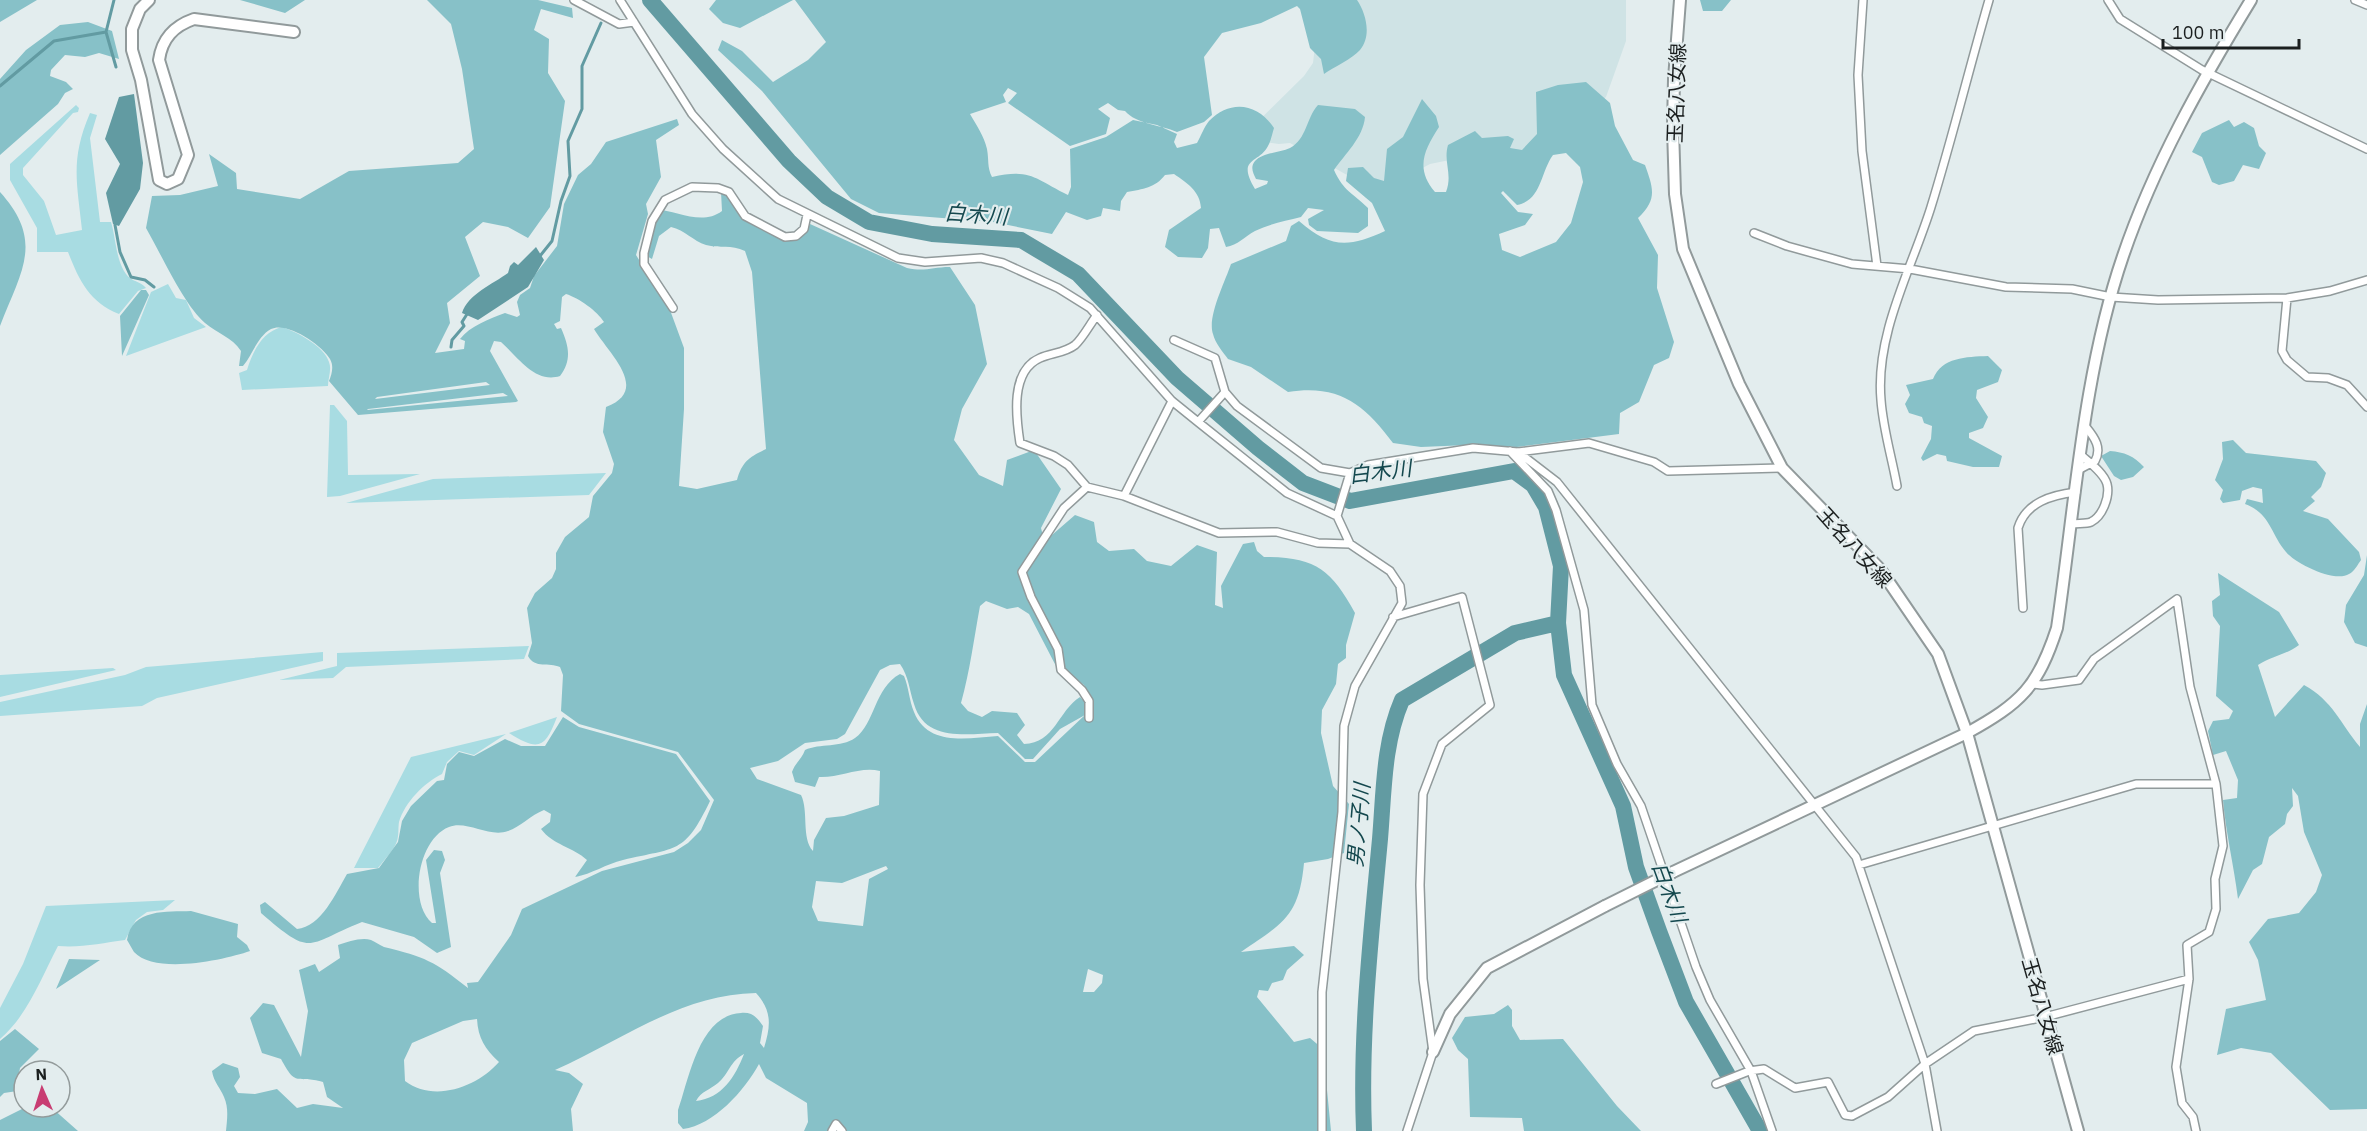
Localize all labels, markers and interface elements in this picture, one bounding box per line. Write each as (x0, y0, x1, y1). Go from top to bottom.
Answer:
scale bar (2163, 12, 2300, 50)
text: 100 m (2172, 21, 2224, 44)
street label: 玉名八女線 (1661, 43, 1691, 143)
water label: 白木川 (944, 198, 1010, 230)
water label: 白木川 (1347, 453, 1415, 489)
street label: 玉名八女線 (1812, 501, 1898, 593)
water label: 男ノ子川 (1340, 780, 1376, 868)
water label: 白木川 (1646, 858, 1695, 928)
street label: 玉名八女線 (2016, 954, 2070, 1058)
north arrow (12, 1059, 72, 1119)
text: N (35, 1064, 48, 1084)

